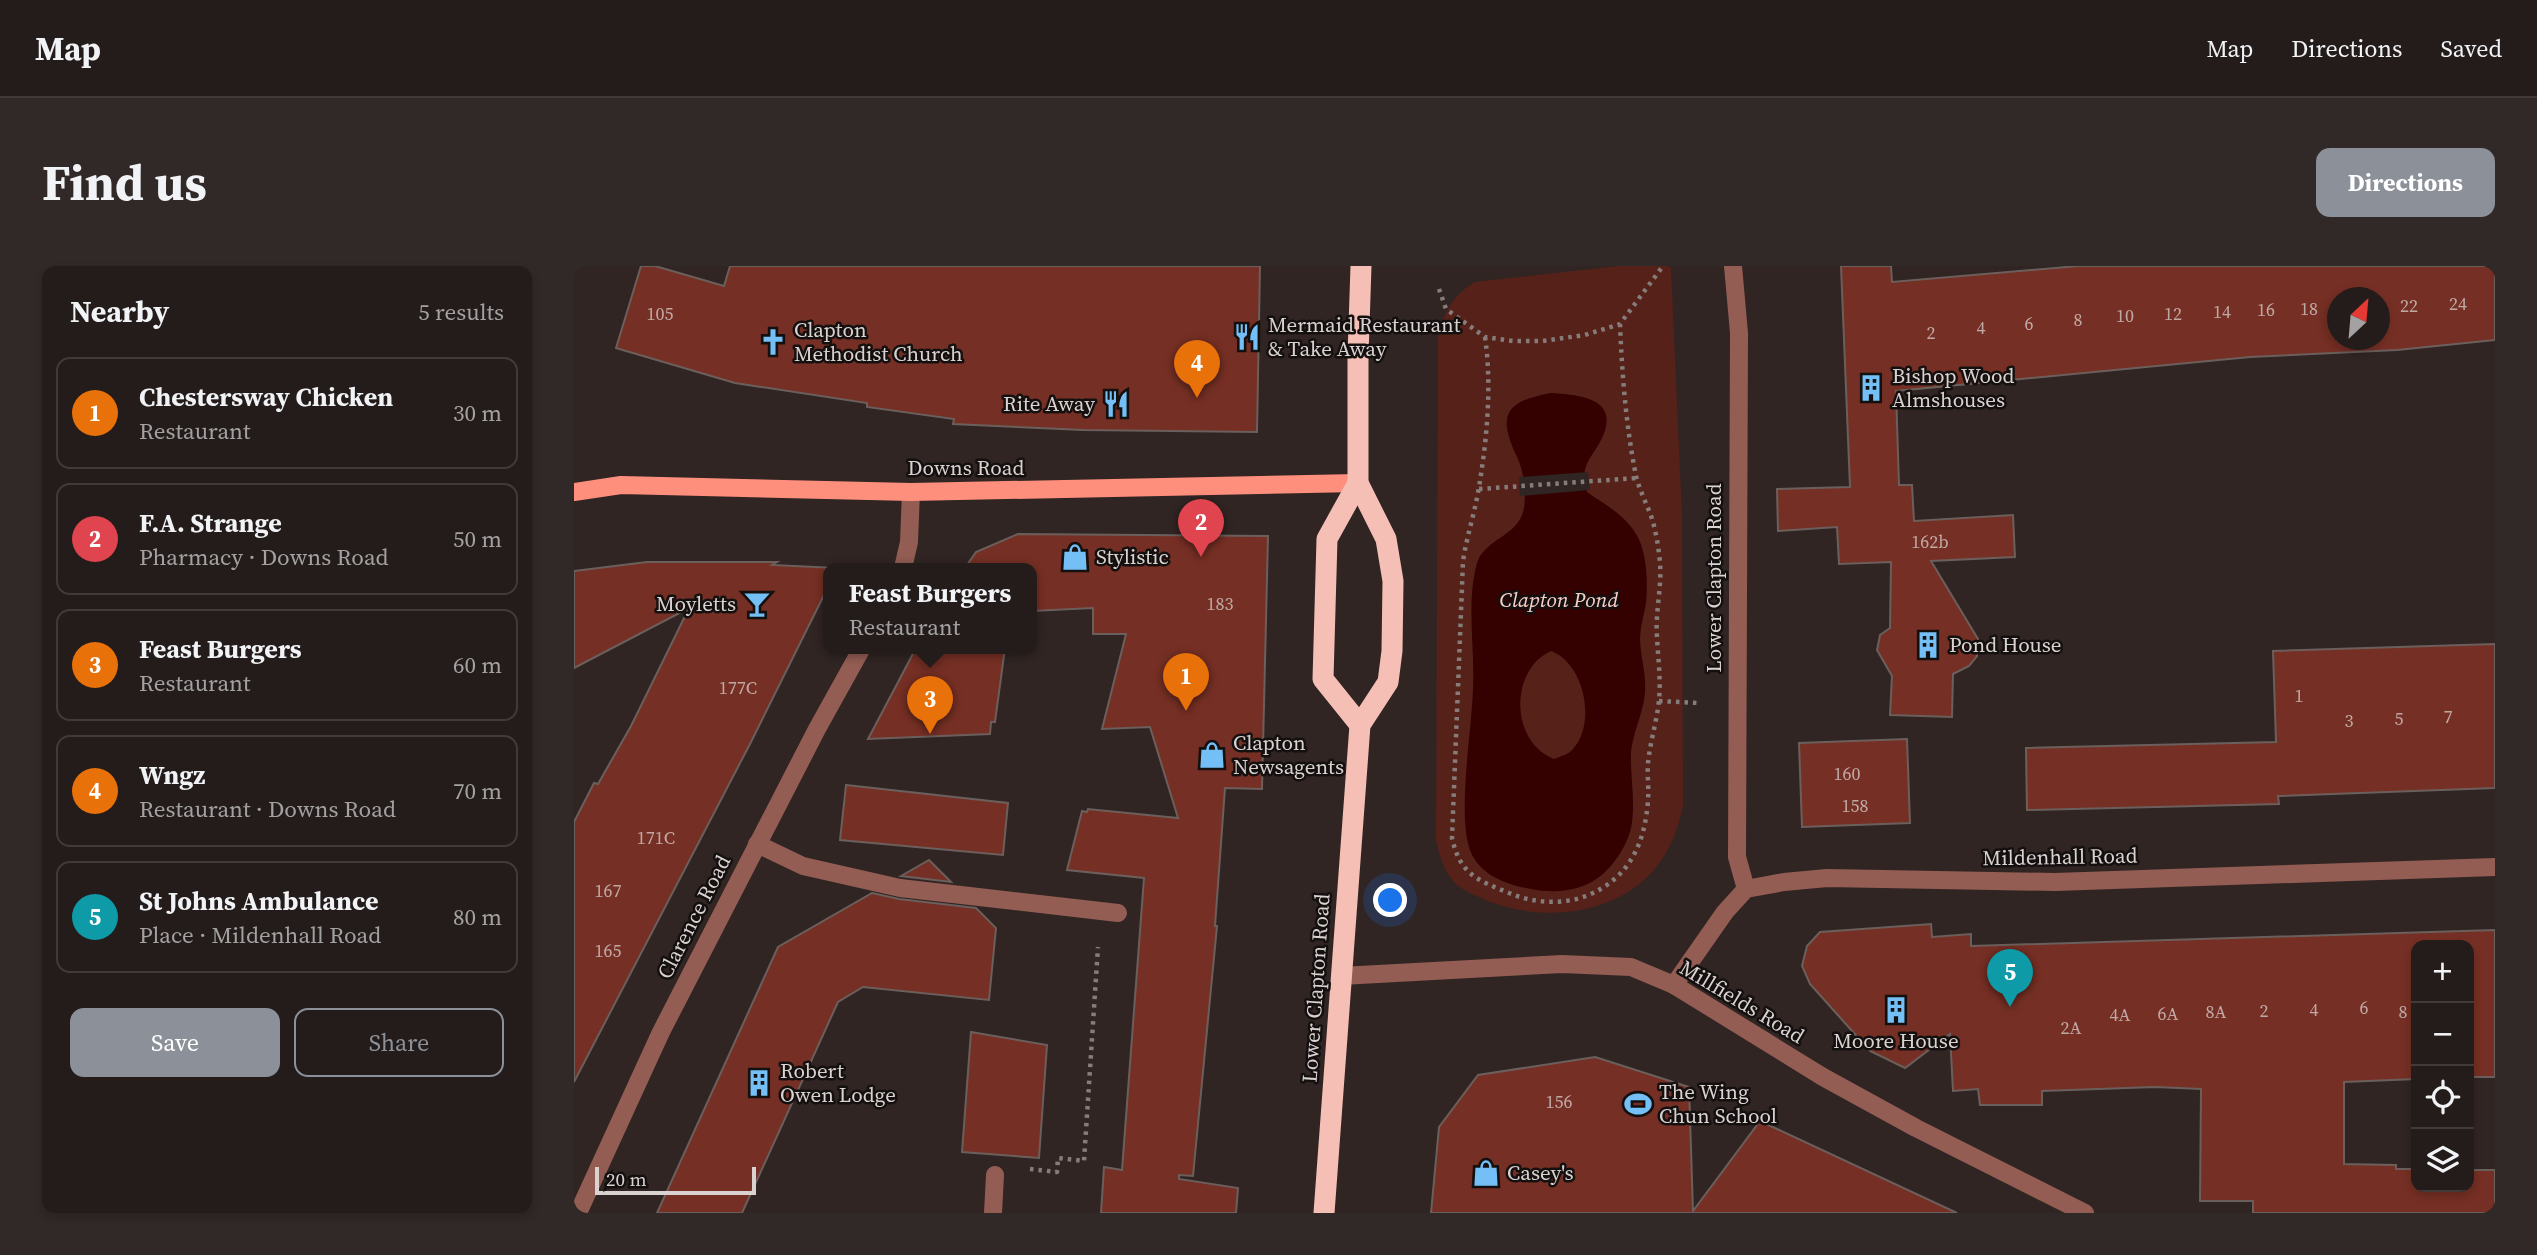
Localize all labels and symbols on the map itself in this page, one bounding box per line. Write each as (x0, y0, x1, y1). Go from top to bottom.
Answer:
north arrow (2327, 287, 2390, 350)
house number: 24 (2449, 291, 2467, 316)
house number: 22 (2400, 293, 2418, 318)
house number: 18 (2300, 296, 2318, 321)
house number: 16 (2257, 297, 2275, 322)
house number: 14 (2213, 299, 2231, 324)
house number: 105 (647, 301, 674, 326)
house number: 12 (2164, 301, 2182, 326)
house number: 10 (2116, 303, 2134, 328)
house number: 8 (2074, 307, 2083, 332)
place label: Mermaid Restaurant & Take Away (1268, 310, 1461, 363)
house number: 6 (2025, 311, 2034, 336)
place label: Clapton Methodist Church (794, 315, 963, 368)
house number: 4 (1977, 315, 1986, 340)
house number: 2 (1927, 320, 1936, 345)
restaurant icon: Mermaid Restaurant & Take Away (1232, 322, 1262, 352)
church icon: Clapton Methodist Church (758, 327, 788, 357)
pin: 4 (1174, 340, 1220, 398)
place label: Bishop Wood Almshouses (1892, 361, 2015, 414)
building icon: Bishop Wood Almshouses (1856, 373, 1886, 403)
place label: Rite Away (1003, 389, 1095, 418)
restaurant icon: Rite Away (1101, 389, 1131, 419)
street label: Downs Road (908, 453, 1024, 482)
street label: Lower Clapton Road (1699, 483, 1728, 673)
pin: 2 (1178, 499, 1224, 557)
house number: 162b (1911, 529, 1949, 554)
shop icon: Stylistic (1060, 542, 1090, 572)
place label: Stylistic (1096, 542, 1169, 571)
park label: Clapton Pond (1500, 585, 1618, 614)
place label: Moyletts (656, 589, 736, 618)
bar icon: Moyletts (742, 589, 772, 619)
house number: 183 (1207, 591, 1234, 616)
building icon: Pond House (1913, 630, 1943, 660)
place label: Pond House (1949, 630, 2062, 659)
pin: 1 (1163, 653, 1209, 711)
house number: 177C (719, 675, 757, 700)
pin: 3 (907, 676, 953, 734)
house number: 1 (2295, 683, 2304, 708)
house number: 7 (2444, 704, 2453, 729)
house number: 5 (2395, 706, 2404, 731)
house number: 3 (2345, 708, 2354, 733)
place label: Clapton Newsagents (1233, 728, 1344, 781)
shop icon: Clapton Newsagents (1197, 740, 1227, 770)
house number: 160 (1834, 761, 1861, 786)
house number: 158 (1842, 793, 1869, 818)
house number: 171C (637, 825, 675, 850)
street label: Mildenhall Road (1982, 841, 2138, 872)
street label: Clarence Road (650, 850, 737, 984)
house number: 167 (595, 878, 622, 903)
your location (1373, 883, 1407, 917)
street label: Lower Clapton Road (1294, 892, 1337, 1083)
house number: 165 (595, 938, 622, 963)
pin: 5 (1987, 949, 2033, 1007)
street label: Millfields Road (1674, 953, 1810, 1050)
building icon: Moore House (1881, 995, 1911, 1025)
house number: 6 (2360, 995, 2369, 1020)
house number: 4 (2310, 997, 2319, 1022)
house number: 2 (2260, 998, 2269, 1023)
house number: 8A (2206, 999, 2227, 1024)
house number: 8 (2399, 999, 2408, 1024)
house number: 6A (2158, 1001, 2179, 1026)
house number: 4A (2110, 1002, 2131, 1027)
house number: 2A (2061, 1015, 2082, 1040)
place label: Moore House (1833, 1026, 1959, 1055)
place label: Robert Owen Lodge (780, 1056, 896, 1109)
building icon: Robert Owen Lodge (744, 1068, 774, 1098)
place label: The Wing Chun School (1659, 1077, 1777, 1130)
house number: 156 (1546, 1089, 1573, 1114)
sports icon: The Wing Chun School (1623, 1089, 1653, 1119)
shop icon: Casey's (1471, 1158, 1501, 1188)
place label: Casey's (1507, 1158, 1574, 1187)
scale bar (595, 1164, 756, 1196)

